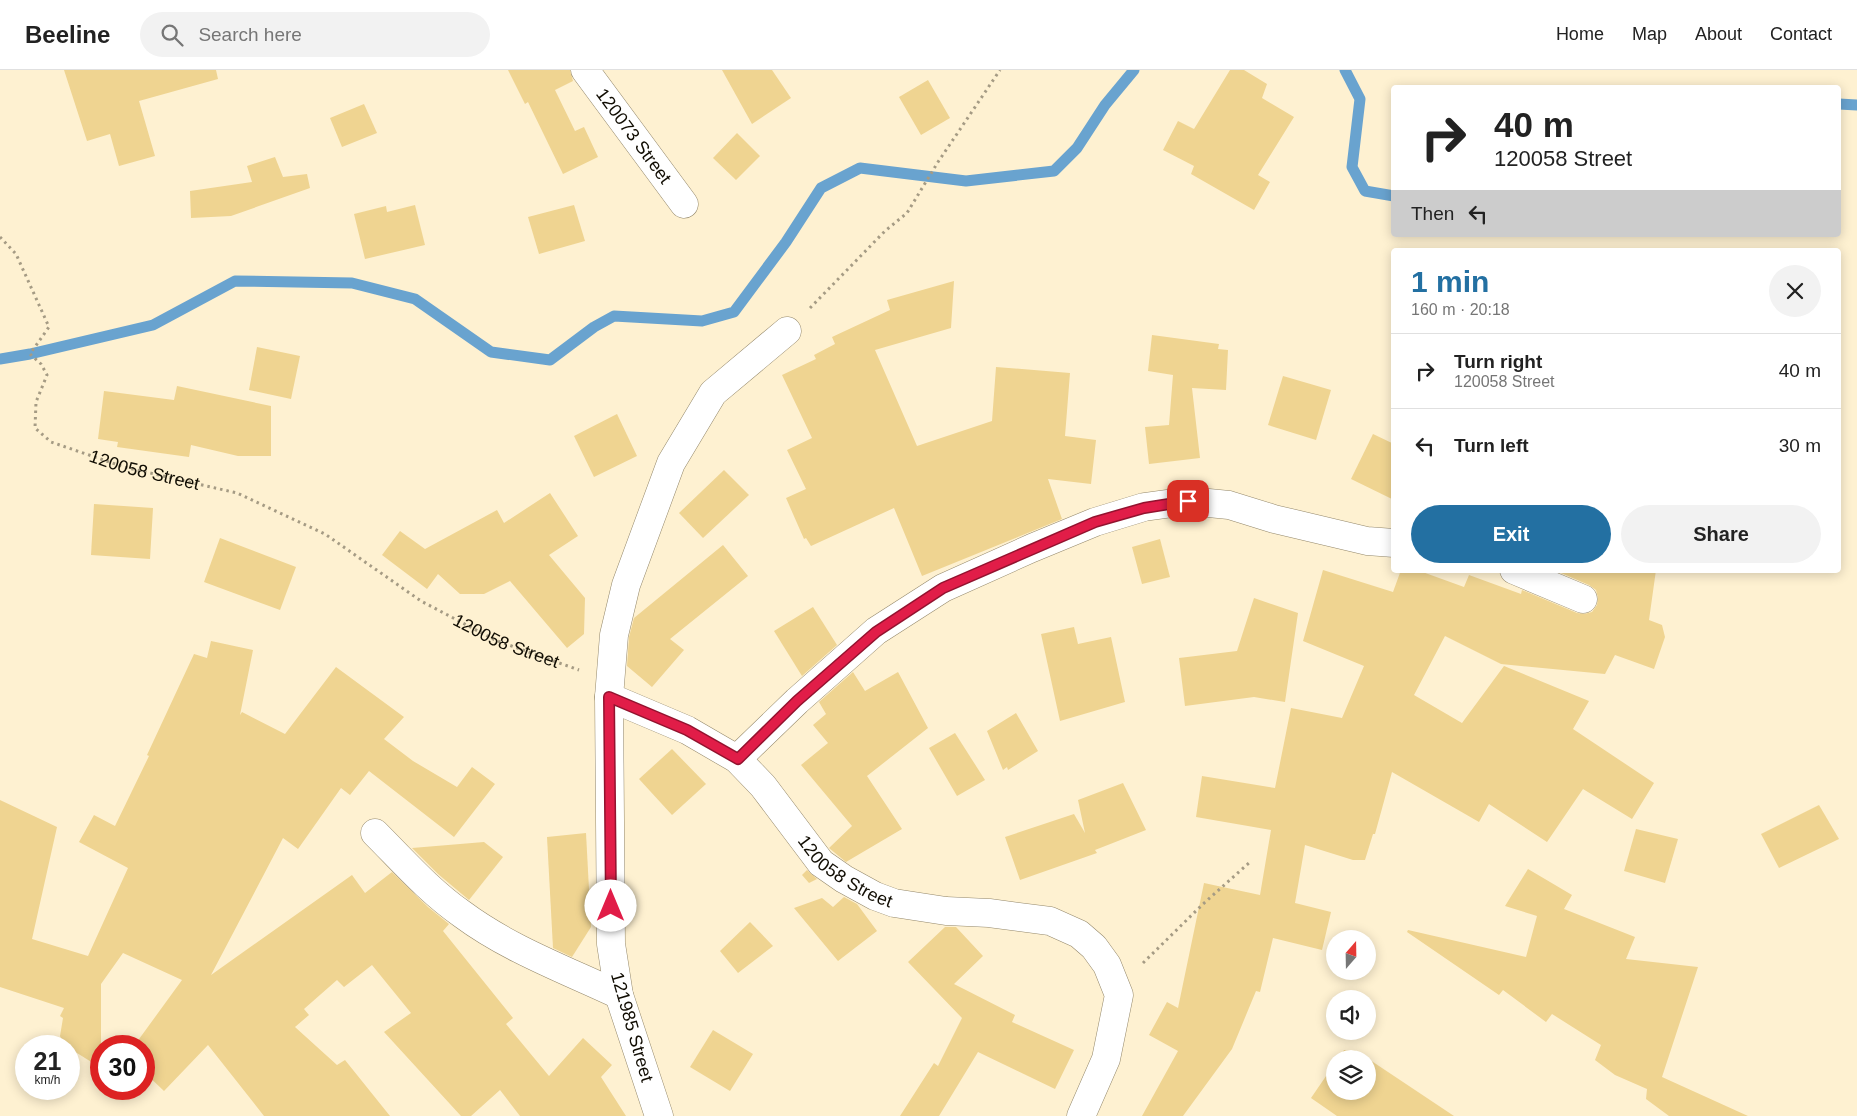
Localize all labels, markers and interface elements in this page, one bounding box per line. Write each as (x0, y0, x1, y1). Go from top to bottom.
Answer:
search box (140, 12, 490, 57)
text: Beeline (25, 21, 110, 48)
icon: search (158, 21, 186, 49)
text: Search here (198, 24, 302, 45)
text: Home (1556, 24, 1604, 44)
text: Map (1632, 24, 1667, 44)
text: About (1695, 24, 1742, 44)
text: Contact (1770, 24, 1832, 44)
street label: 120073 Street (592, 84, 675, 187)
icon: right (1411, 105, 1476, 170)
text: 40 m (1494, 105, 1574, 144)
text: 120058 Street (1494, 146, 1632, 171)
icon: left (1464, 200, 1492, 228)
text: Then (1411, 203, 1454, 224)
text: 1 min (1411, 265, 1489, 298)
button: close (1769, 265, 1821, 317)
text: 160 m · 20:18 (1411, 301, 1510, 318)
text: Turn right (1454, 351, 1542, 372)
icon: right (1411, 357, 1439, 385)
text: 40 m (1779, 360, 1821, 381)
text: 120058 Street (1454, 373, 1555, 390)
icon: left (1411, 432, 1439, 460)
text: Turn left (1454, 435, 1529, 456)
text: 30 m (1779, 435, 1821, 456)
street label: 120058 Street (87, 446, 201, 494)
pin (1167, 480, 1209, 522)
icon: arrive (1174, 487, 1202, 515)
button: Exit (1411, 505, 1611, 563)
button: Share (1621, 505, 1821, 563)
street label: 120058 Street (450, 610, 562, 672)
street label: 120058 Street (794, 831, 895, 912)
position arrow (584, 879, 636, 931)
north arrow (1326, 930, 1376, 980)
map controls (1326, 930, 1376, 1100)
street label: 121985 Street (607, 970, 657, 1084)
button: sound (1326, 990, 1376, 1040)
speed limit sign: 30 (90, 1035, 155, 1100)
text: 21 (34, 1047, 61, 1075)
button: layers (1326, 1050, 1376, 1100)
text: km/h (34, 1073, 61, 1087)

